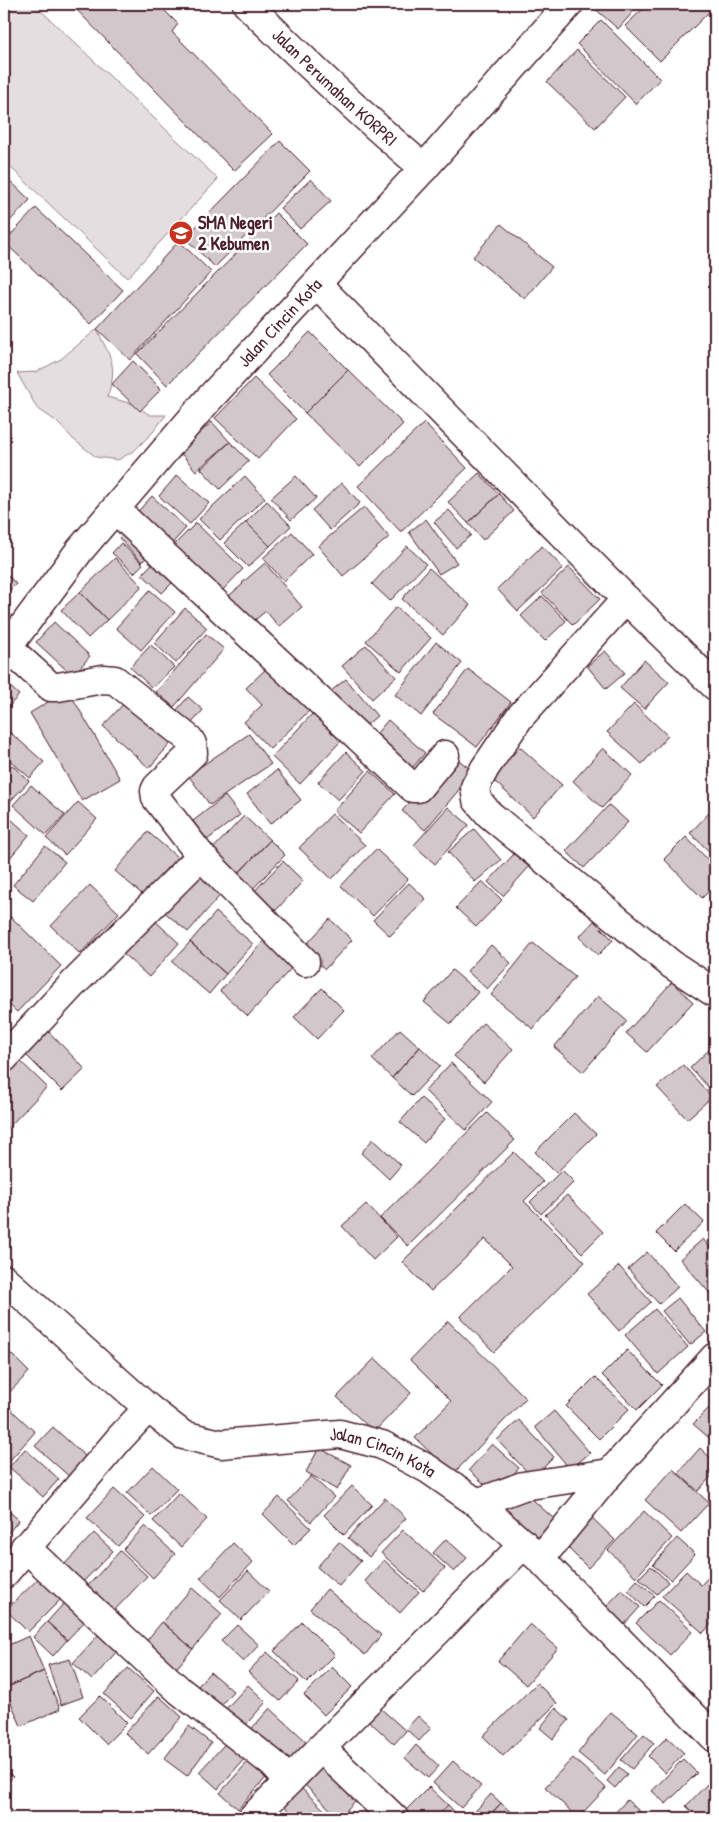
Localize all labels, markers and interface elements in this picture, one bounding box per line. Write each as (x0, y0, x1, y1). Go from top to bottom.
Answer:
street label: Jalan Perumahan KORPRI (267, 23, 403, 152)
place label: SMA Negeri 2 Kebumen (198, 210, 273, 256)
school or university icon: SMA Negeri 2 Kebumen (168, 220, 194, 246)
street label: Jalan Cincin Kota (232, 272, 327, 372)
street label: Jalan Cincin Kota (328, 1421, 441, 1483)

